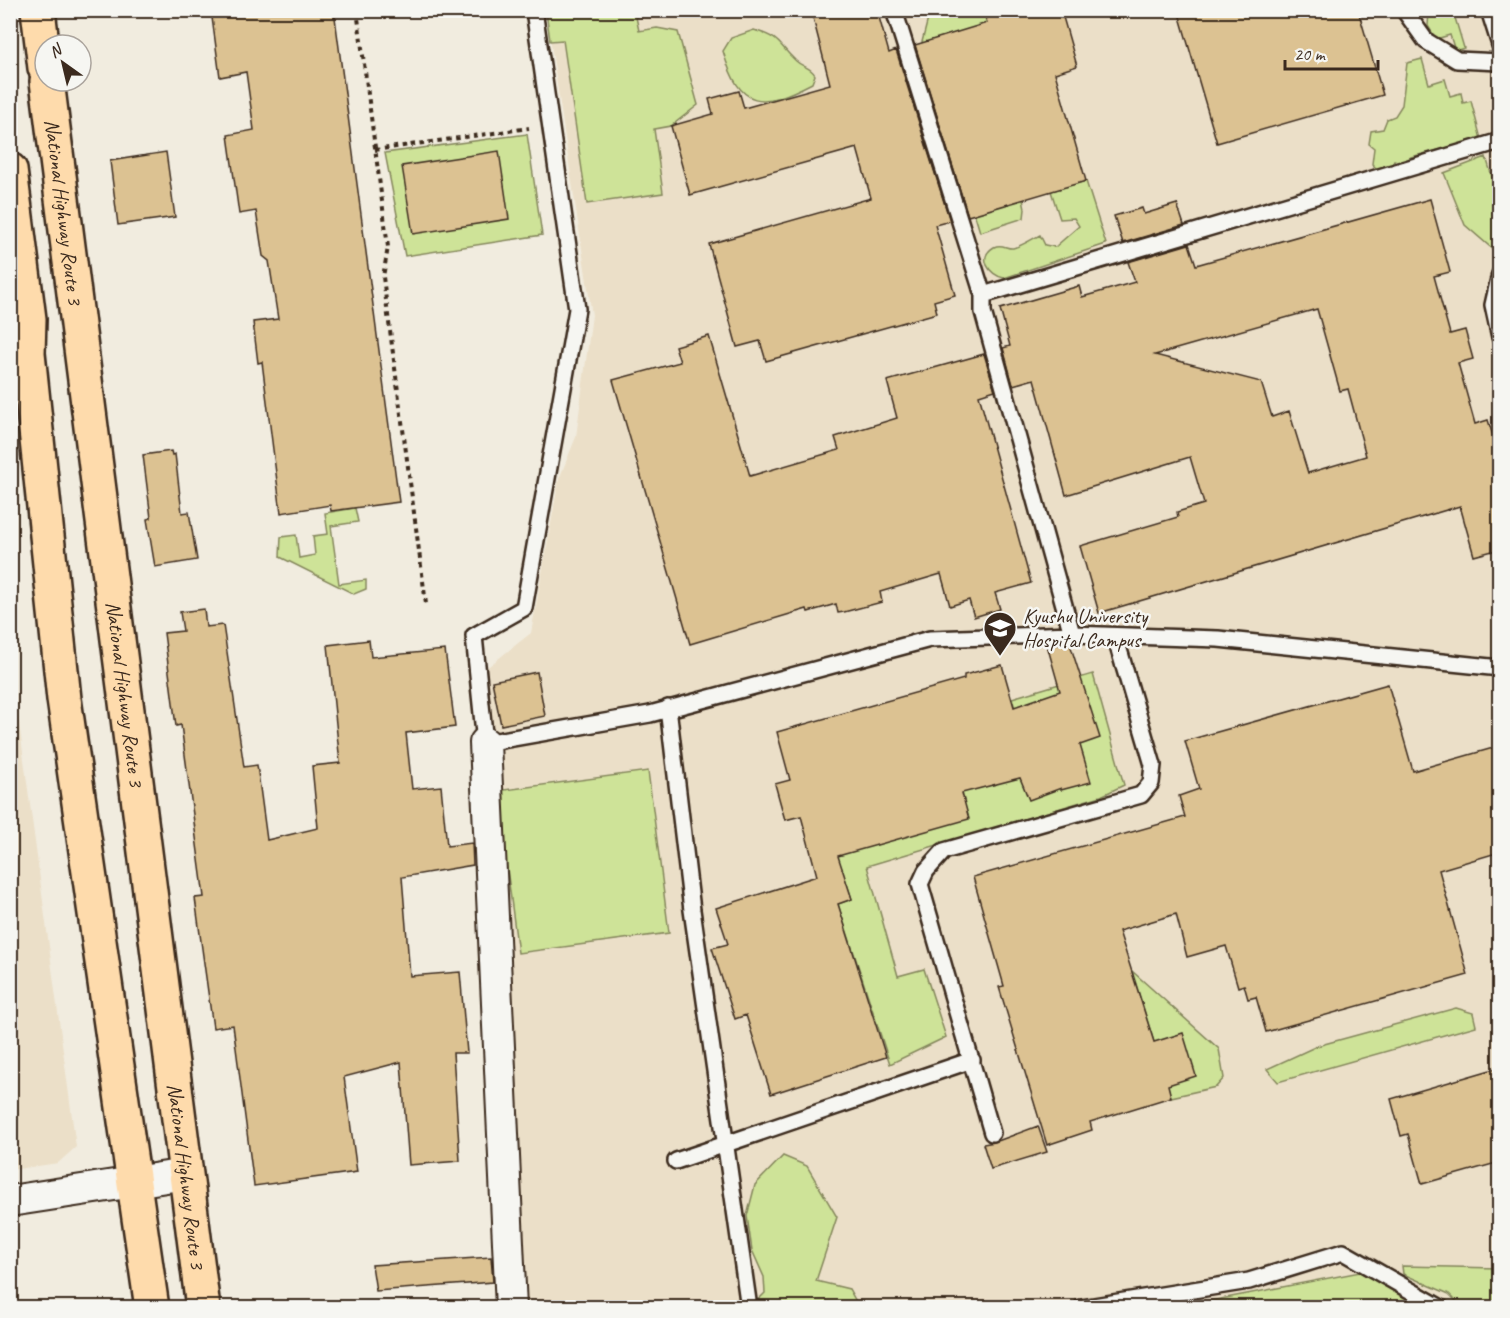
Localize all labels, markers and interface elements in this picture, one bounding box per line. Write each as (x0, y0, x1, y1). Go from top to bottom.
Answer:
north arrow (33, 33, 93, 93)
scale bar (1285, 33, 1378, 71)
text: N (45, 39, 67, 62)
text: 20 m (1294, 43, 1327, 65)
street label: National Highway Route 3 (39, 118, 89, 308)
street label: National Highway Route 3 (100, 600, 150, 790)
place label: Kyushu University Hospital Campus (1023, 603, 1149, 653)
school or university icon: Kyushu University Hospital Campus (982, 610, 1018, 657)
street label: National Highway Route 3 (162, 1082, 211, 1272)

